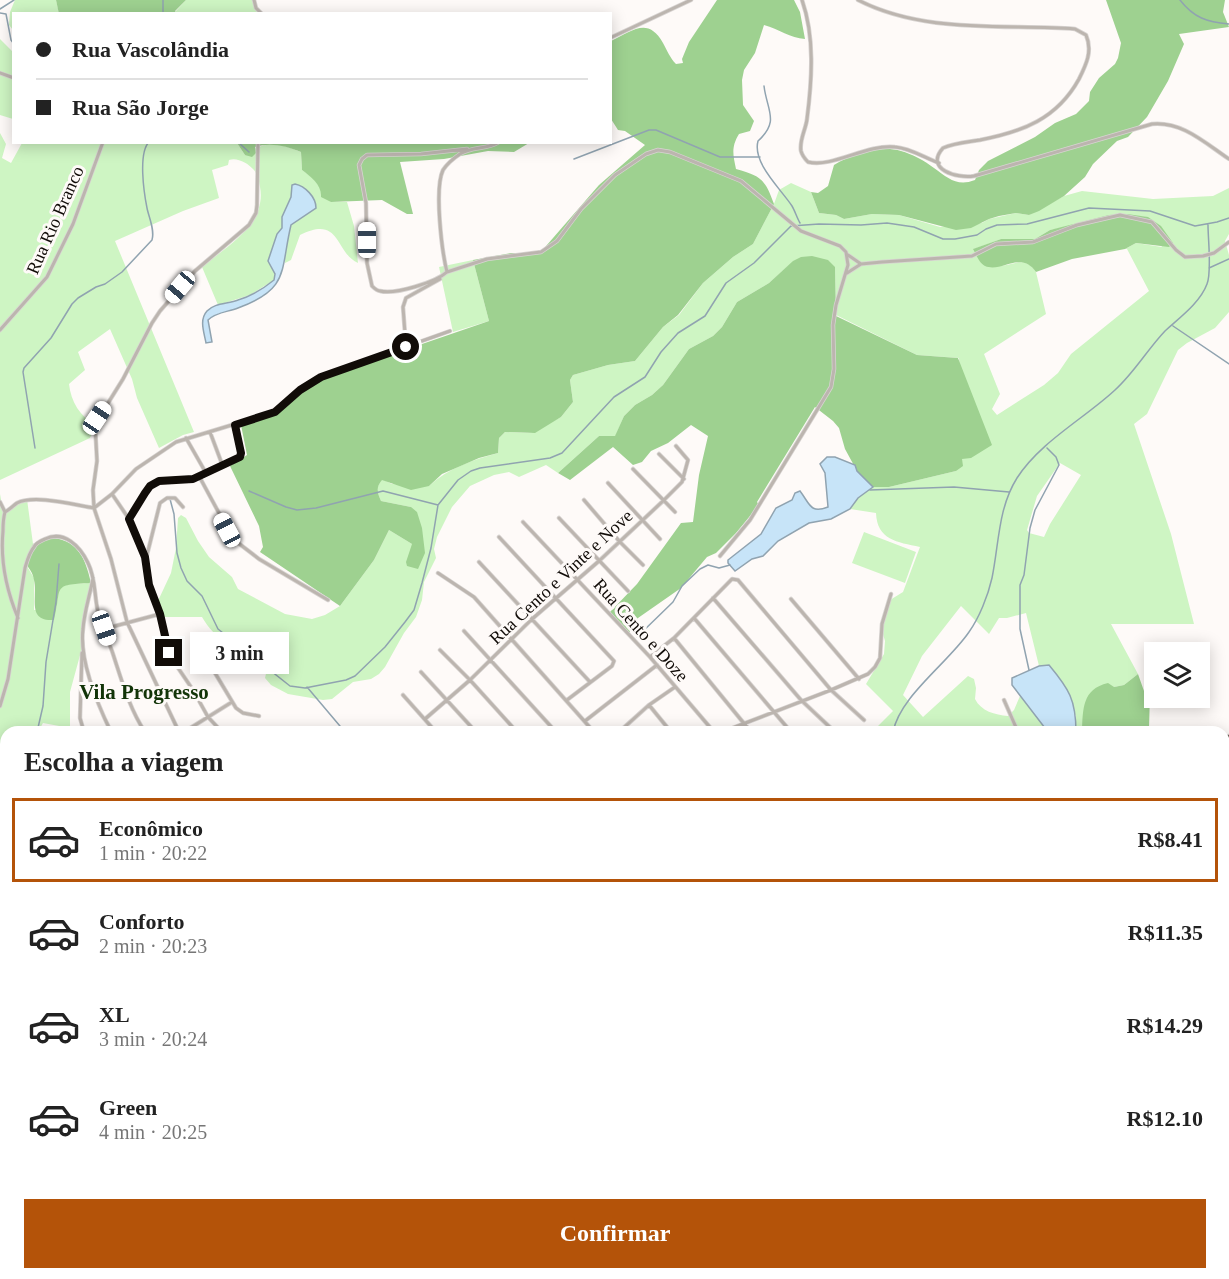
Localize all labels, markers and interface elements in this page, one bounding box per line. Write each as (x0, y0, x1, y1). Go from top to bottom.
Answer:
text: Rua Vascolândia (72, 37, 229, 62)
text: Rua São Jorge (72, 95, 209, 120)
street label: Rua Rio Branco (22, 163, 88, 277)
car (358, 222, 376, 258)
car (162, 267, 198, 307)
route start (392, 333, 419, 360)
car (79, 398, 115, 438)
street label: Rua Cento e Vinte e Nove (485, 506, 637, 648)
car (211, 510, 243, 550)
street label: Rua Cento e Doze (590, 574, 692, 686)
car (90, 608, 118, 648)
callout: 3 min (190, 632, 289, 674)
route end (155, 639, 182, 666)
text: 3 min (215, 642, 264, 664)
map controls (1144, 642, 1210, 708)
button: layers (1144, 642, 1210, 708)
district label: Vila Progresso (79, 680, 209, 704)
text: Escolha a viagem (24, 747, 224, 777)
icon: car (27, 813, 81, 867)
text: Econômico (99, 816, 203, 841)
text: R$8.41 (1138, 827, 1203, 852)
text: 1 min · 20:22 (99, 842, 207, 864)
icon: car (27, 906, 81, 960)
text: Conforto (99, 909, 185, 934)
text: R$11.35 (1128, 920, 1203, 945)
text: 2 min · 20:23 (99, 935, 207, 957)
icon: car (27, 999, 81, 1053)
text: XL (99, 1002, 130, 1027)
text: R$14.29 (1127, 1013, 1203, 1038)
text: 3 min · 20:24 (99, 1028, 207, 1050)
icon: car (27, 1092, 81, 1146)
text: Green (99, 1095, 157, 1120)
text: R$12.10 (1127, 1106, 1203, 1131)
text: 4 min · 20:25 (99, 1121, 207, 1143)
button: Confirmar (24, 1199, 1206, 1268)

